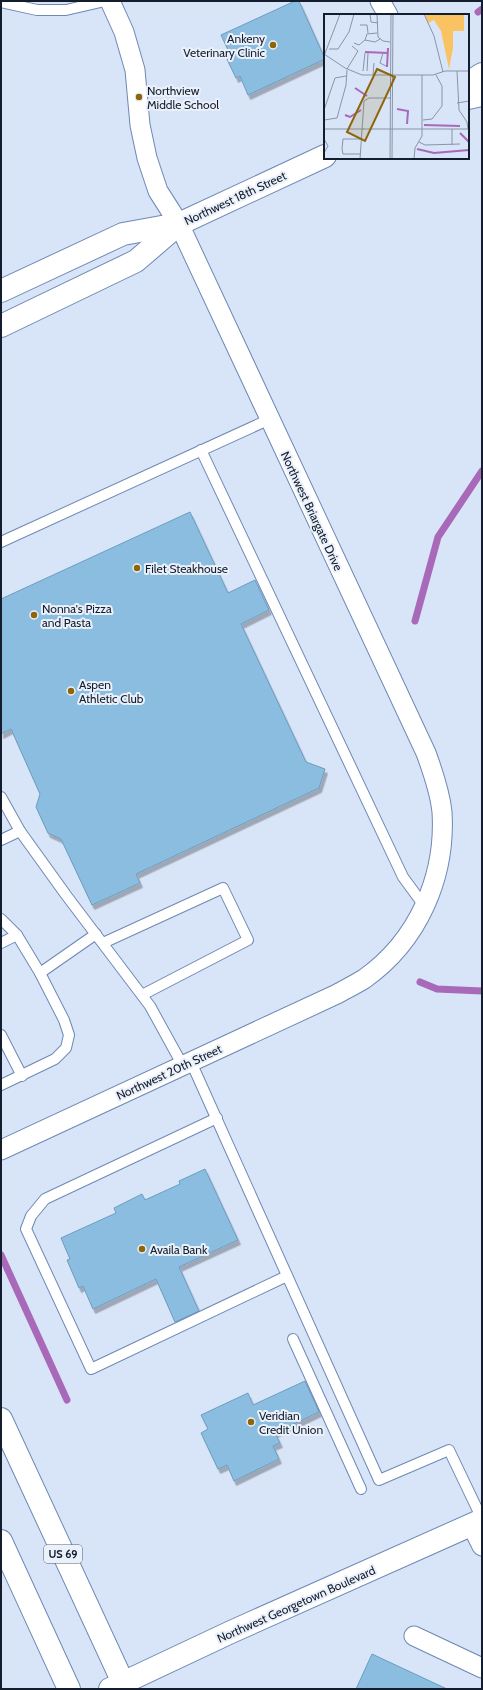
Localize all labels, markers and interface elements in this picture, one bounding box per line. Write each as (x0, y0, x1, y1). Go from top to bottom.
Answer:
inset map (324, 14, 469, 159)
place label: Ankeny Veterinary Clinic (183, 31, 266, 60)
marker: Ankeny Veterinary Clinic (268, 40, 278, 50)
place label: Northview Middle School (147, 83, 219, 112)
marker: Northview Middle School (134, 92, 144, 102)
street label: Northwest 18th Street (182, 168, 288, 228)
street label: Northwest Briargate Drive (278, 449, 346, 573)
place label: Filet Steakhouse (145, 561, 228, 576)
marker: Filet Steakhouse (132, 563, 142, 573)
place label: Nonna's Pizza and Pasta (42, 601, 112, 630)
marker: Nonna's Pizza and Pasta (29, 610, 39, 620)
place label: Aspen Athletic Club (79, 677, 144, 706)
marker: Aspen Athletic Club (66, 686, 76, 696)
street label: Northwest 20th Street (114, 1041, 224, 1103)
place label: Availa Bank (150, 1242, 208, 1257)
marker: Availa Bank (137, 1244, 147, 1254)
place label: Veridian Credit Union (259, 1408, 323, 1437)
marker: Veridian Credit Union (246, 1417, 256, 1427)
road number: US 69 (44, 1545, 82, 1563)
street label: Northwest Georgetown Boulevard (215, 1562, 377, 1646)

